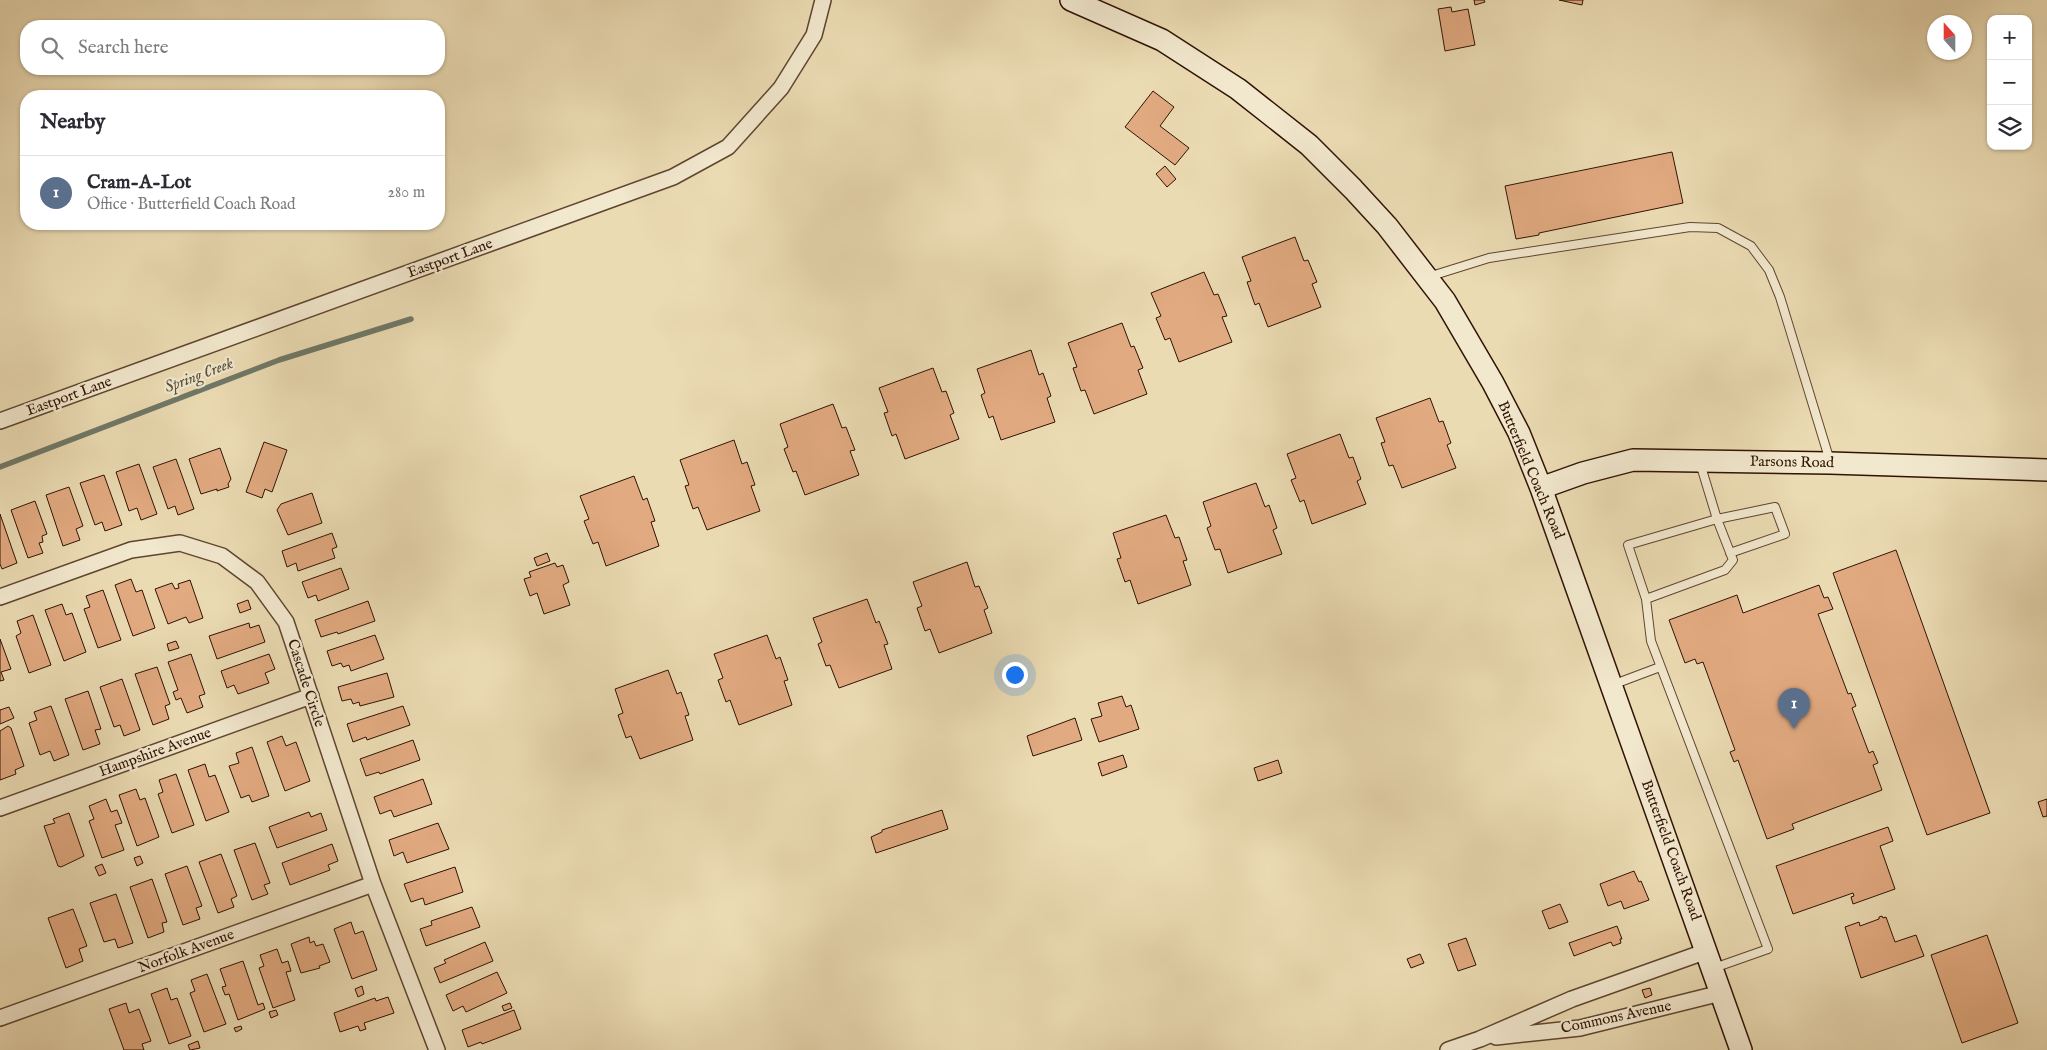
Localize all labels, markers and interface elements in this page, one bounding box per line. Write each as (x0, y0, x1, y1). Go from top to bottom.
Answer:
north arrow (1927, 15, 1972, 60)
map controls (1987, 15, 2032, 150)
button: + (1987, 15, 2032, 60)
search box (20, 20, 445, 75)
icon: search (38, 34, 66, 62)
text: Search here (78, 36, 169, 60)
button: − (1987, 60, 2032, 105)
button: layers (1987, 105, 2032, 150)
text: Nearby (40, 109, 105, 136)
text: Cram-A-Lot (87, 171, 191, 195)
text: 1 (53, 183, 59, 203)
text: 280 m (388, 183, 425, 203)
text: Office · Butterfield Coach Road (87, 195, 296, 215)
street label: Eastport Lane (405, 234, 495, 282)
water label: Spring Creek (162, 354, 237, 398)
street label: Eastport Lane (24, 372, 114, 420)
street label: Butterfield Coach Road (1493, 398, 1569, 543)
street label: Parsons Road (1750, 452, 1835, 472)
street label: Cascade Circle (283, 637, 329, 729)
your location (1002, 662, 1028, 688)
pin: 1 (1778, 688, 1810, 729)
street label: Hampshire Avenue (96, 723, 214, 781)
street label: Butterfield Coach Road (1637, 777, 1706, 924)
street label: Norfolk Avenue (135, 925, 237, 977)
street label: Commons Avenue (1559, 996, 1673, 1038)

